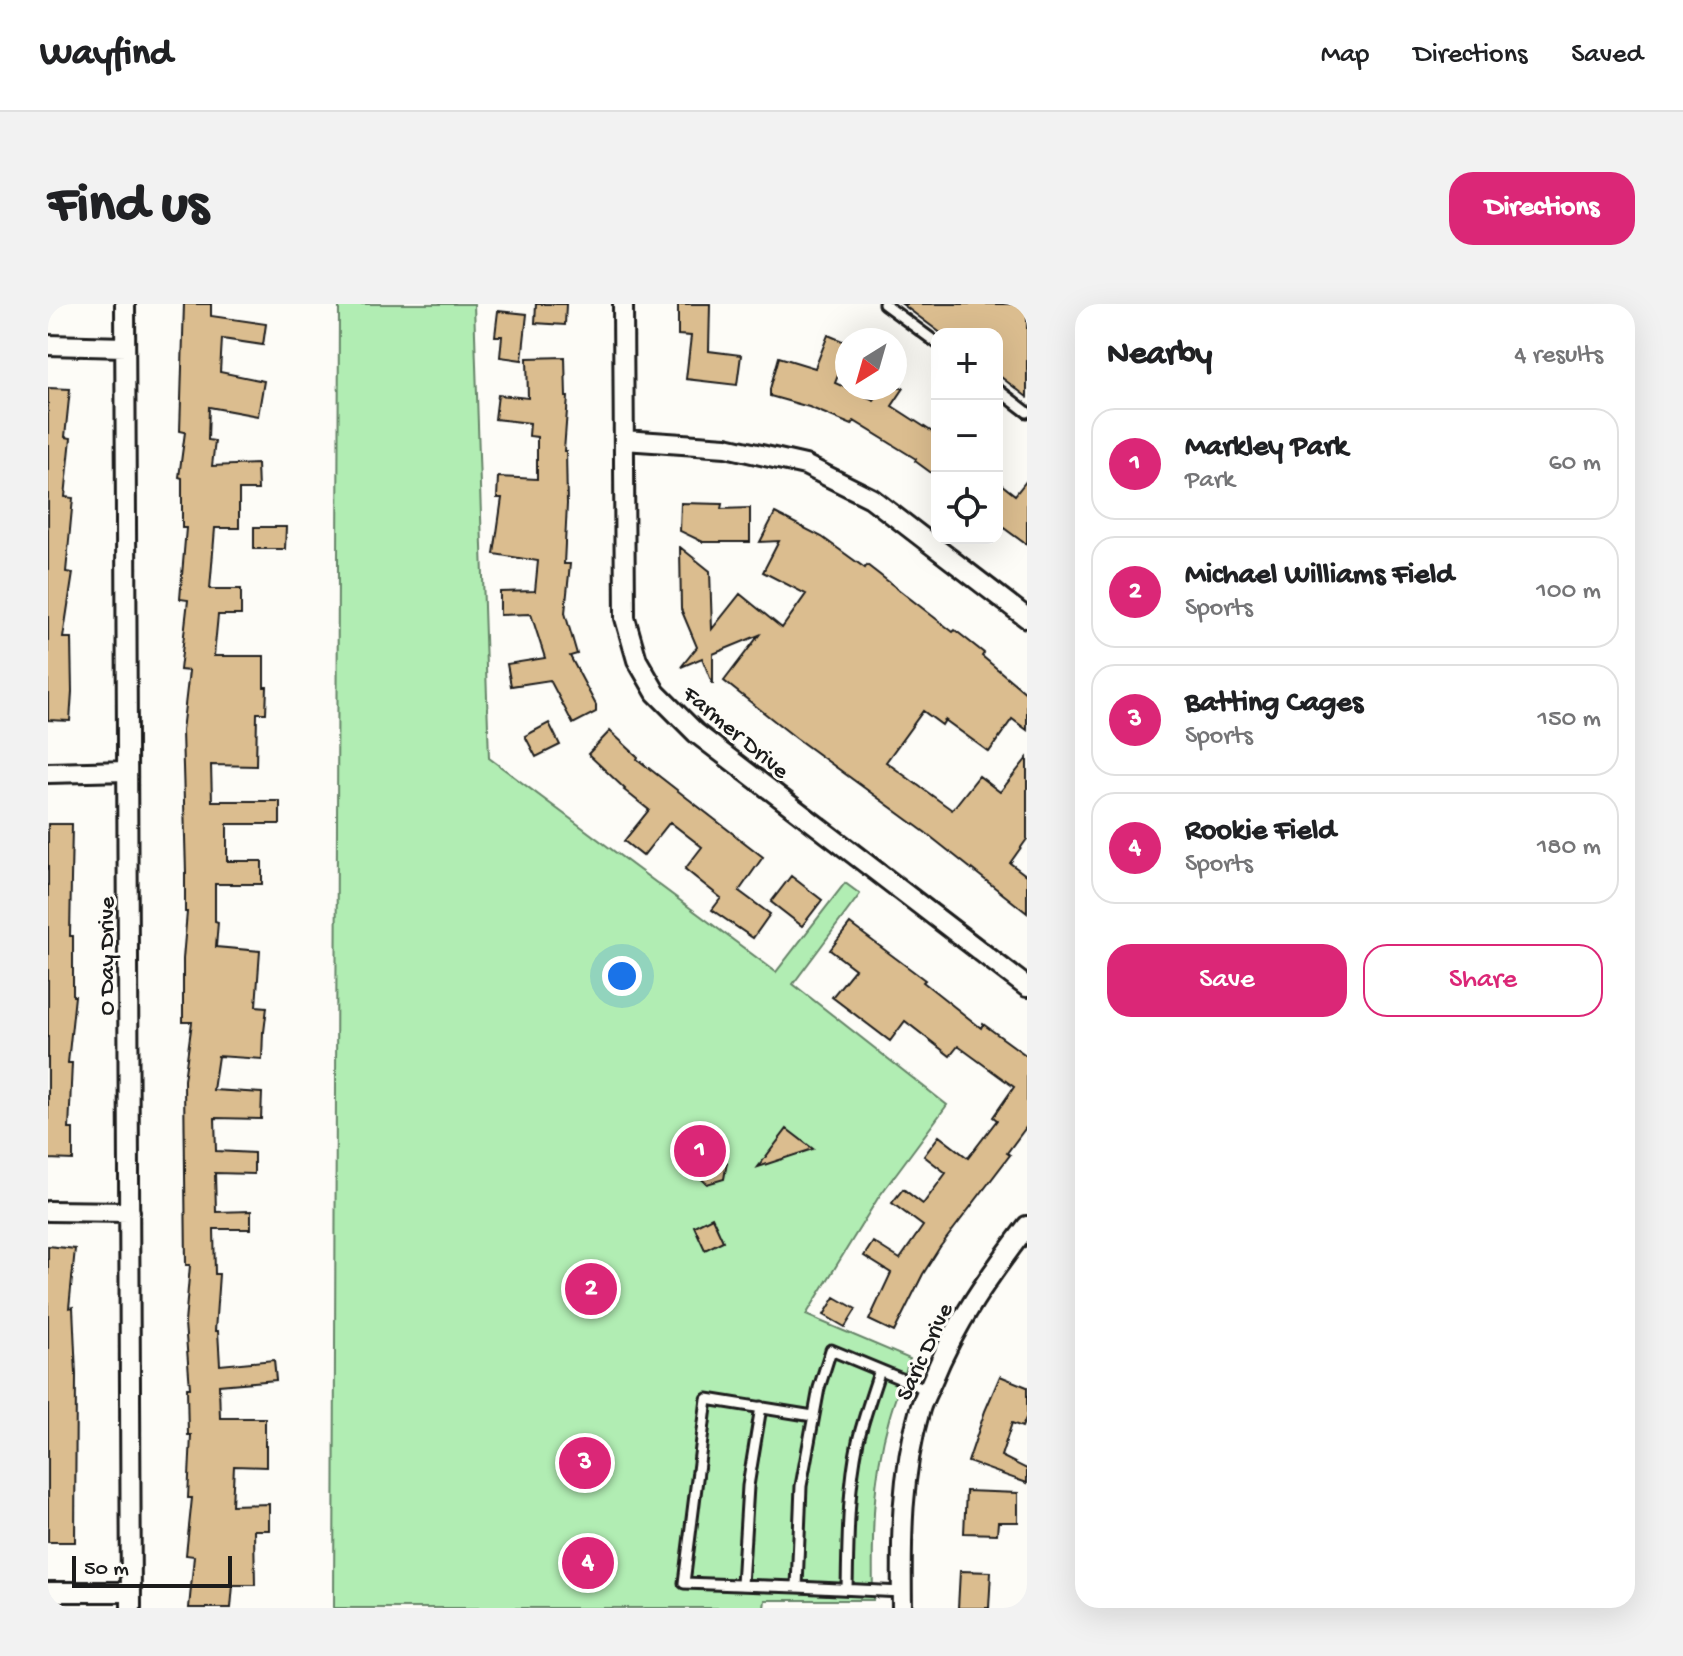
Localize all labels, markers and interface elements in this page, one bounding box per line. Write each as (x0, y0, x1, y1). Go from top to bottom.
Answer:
text: Wayfind (40, 33, 172, 77)
text: Map (1321, 39, 1369, 72)
text: Directions (1413, 39, 1527, 72)
text: Saved (1571, 39, 1643, 72)
button: Directions (1449, 172, 1635, 245)
text: Find us (48, 175, 208, 241)
north arrow (835, 328, 907, 400)
map controls (931, 328, 1003, 544)
button: + (931, 328, 1003, 400)
text: Nearby (1107, 336, 1212, 376)
text: 4 results (1514, 341, 1603, 372)
button: − (931, 400, 1003, 472)
text: Markley Park (1185, 431, 1348, 466)
text: 1 (1130, 449, 1140, 480)
text: 60 m (1548, 449, 1601, 480)
text: Park (1185, 466, 1235, 497)
button: locate (931, 472, 1003, 544)
text: Michael Williams Field (1185, 559, 1454, 594)
text: 2 (1129, 577, 1141, 608)
text: 100 m (1536, 577, 1601, 608)
text: Sports (1185, 594, 1253, 625)
street label: Farmer Drive (675, 680, 794, 787)
text: Batting Cages (1185, 687, 1363, 722)
text: 3 (1128, 705, 1142, 736)
text: 150 m (1537, 705, 1601, 736)
text: Sports (1185, 722, 1253, 753)
text: Rookie Field (1185, 815, 1336, 850)
text: 4 (1129, 833, 1141, 864)
text: 180 m (1537, 833, 1601, 864)
text: Sports (1185, 850, 1253, 881)
street label: O Day Drive (94, 896, 123, 1015)
button: Save (1107, 944, 1347, 1017)
button: Share (1363, 944, 1603, 1017)
your location (602, 956, 642, 996)
pin: 1 (674, 1121, 726, 1181)
pin: 2 (565, 1259, 617, 1319)
street label: Saric Drive (891, 1299, 962, 1406)
pin: 3 (559, 1433, 611, 1493)
pin: 4 (562, 1533, 614, 1593)
scale bar (72, 1552, 232, 1588)
text: 50 m (84, 1557, 129, 1583)

